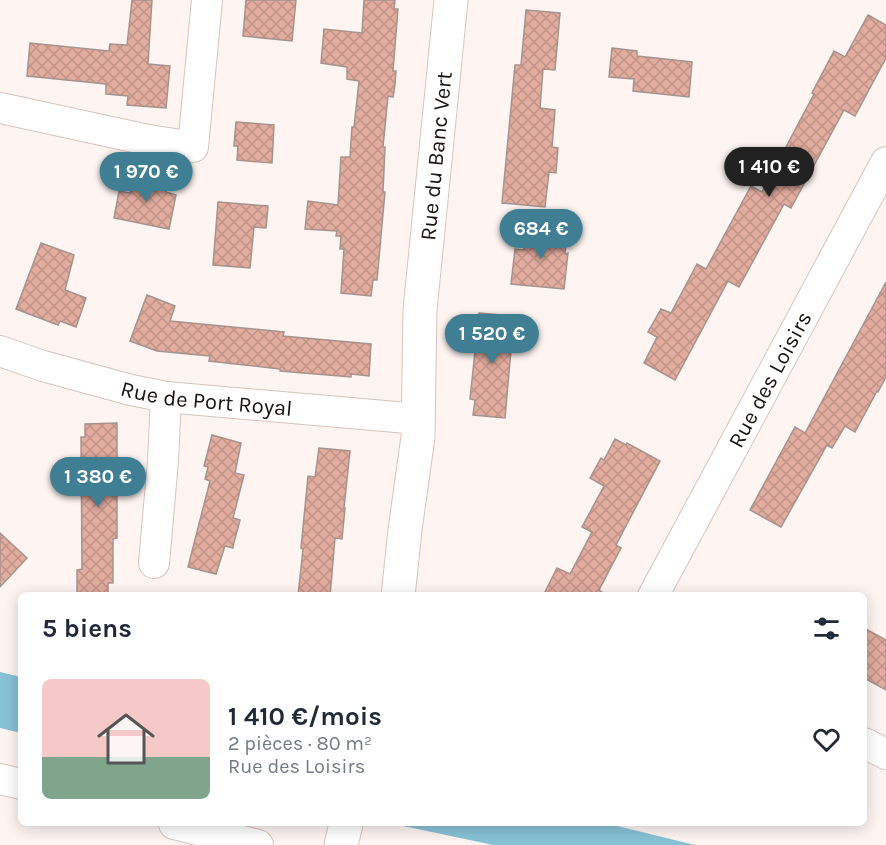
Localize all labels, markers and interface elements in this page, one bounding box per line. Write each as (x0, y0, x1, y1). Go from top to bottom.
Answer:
street label: Rue du Banc Vert (415, 70, 458, 242)
pin: 1 410 € (714, 147, 824, 198)
pin: 1 970 € (91, 152, 201, 203)
text: 1 410 € (738, 155, 800, 178)
text: 1 970 € (114, 160, 178, 183)
pin: 684 € (499, 209, 583, 260)
text: 684 € (514, 217, 568, 240)
street label: Rue des Loisirs (723, 307, 817, 452)
pin: 1 520 € (437, 314, 547, 365)
text: 1 520 € (459, 322, 525, 345)
street label: Rue de Port Royal (118, 376, 293, 422)
pin: 1 380 € (43, 457, 153, 508)
text: 1 380 € (64, 465, 132, 488)
icon: filters (810, 612, 843, 645)
text: 5 biens (42, 613, 132, 644)
text: 1 410 €/mois (228, 701, 382, 732)
icon: home (90, 703, 162, 775)
icon: heart (810, 723, 843, 756)
text: 2 pièces · 80 m² (228, 732, 372, 755)
text: Rue des Loisirs (228, 755, 365, 778)

